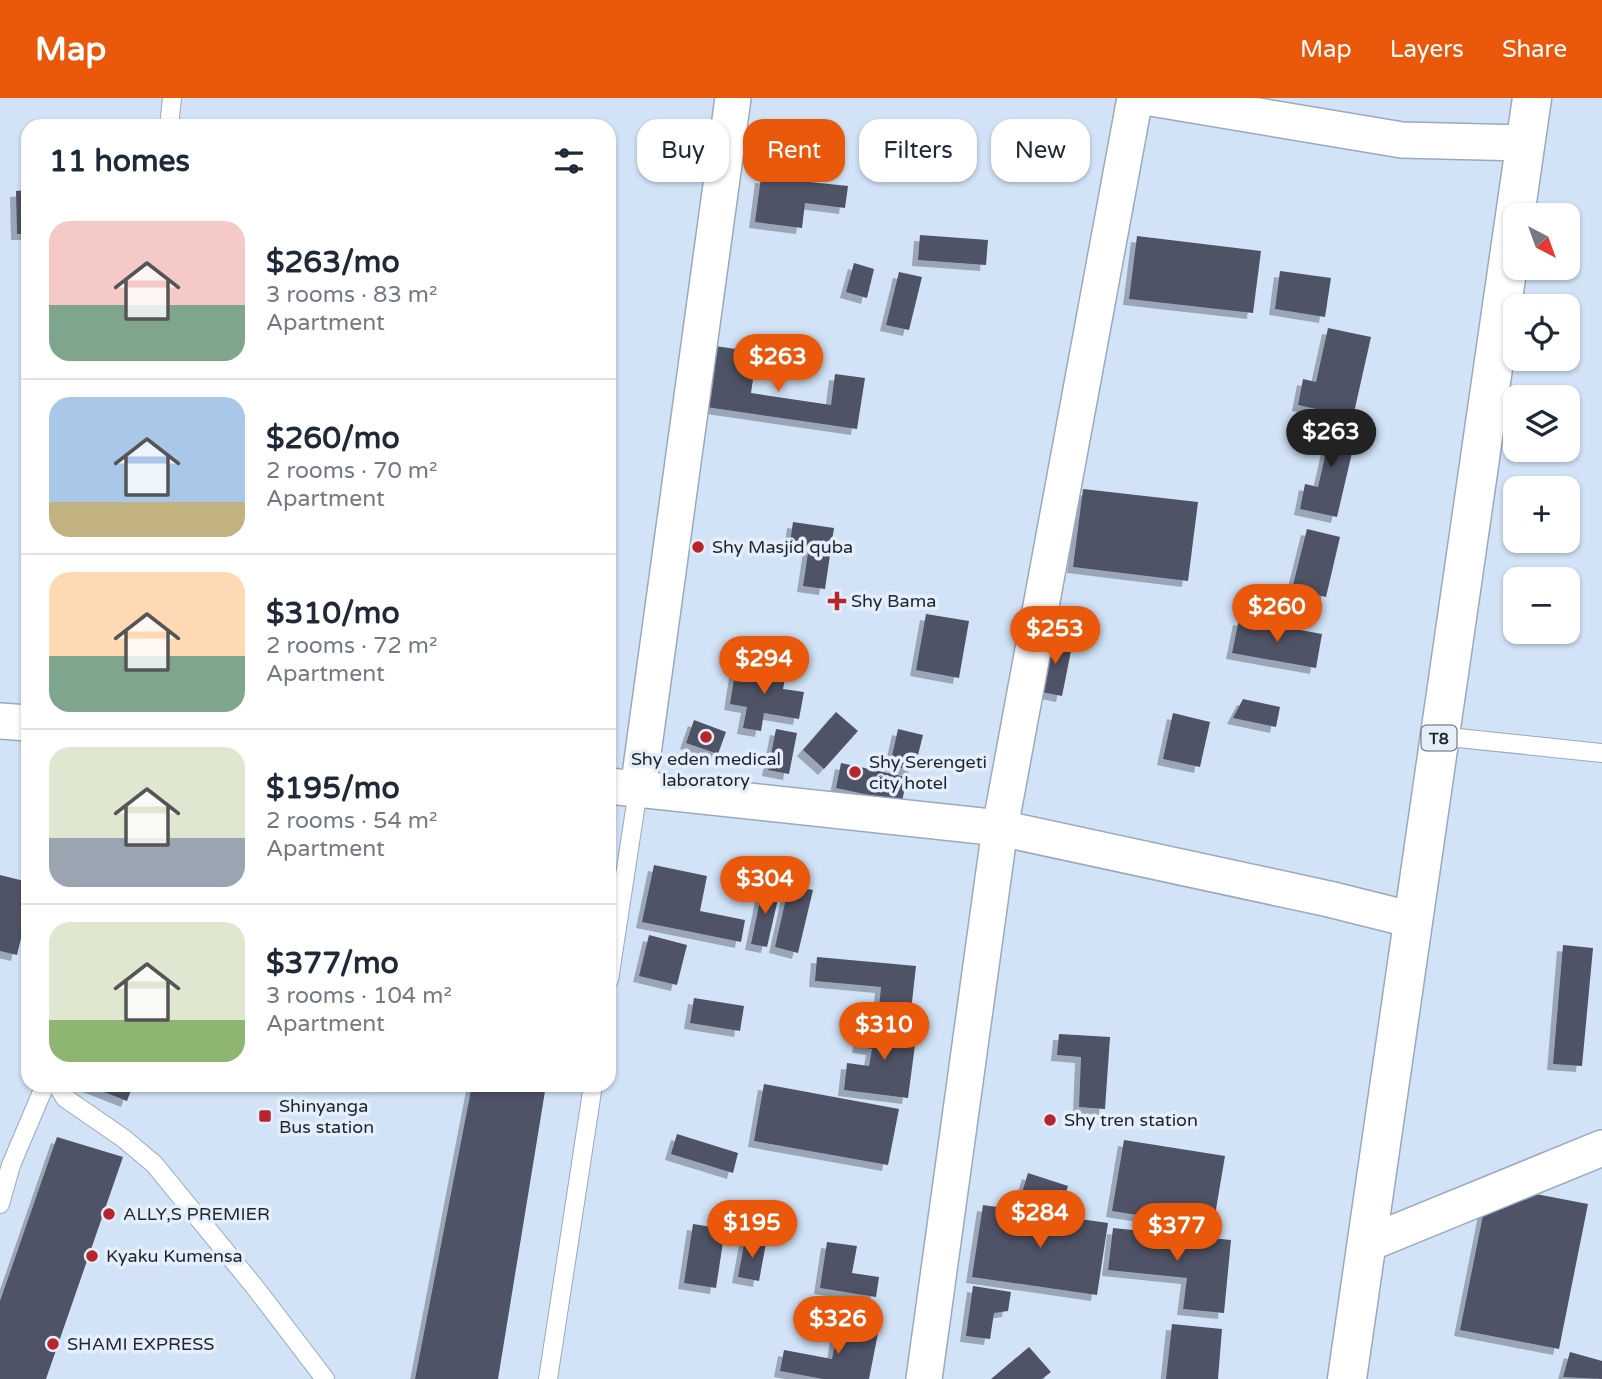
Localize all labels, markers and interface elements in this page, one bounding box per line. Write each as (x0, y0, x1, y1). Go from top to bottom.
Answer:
text: Map (35, 30, 106, 69)
text: Map (1300, 35, 1352, 64)
text: Layers (1390, 35, 1464, 64)
text: Share (1502, 35, 1567, 64)
chip: Buy (637, 119, 729, 182)
chip: Rent (743, 119, 845, 182)
chip: Filters (859, 119, 977, 182)
chip: New (991, 119, 1090, 182)
icon: filters (550, 142, 588, 180)
text: 11 homes (49, 143, 190, 180)
north arrow (1503, 203, 1580, 280)
map controls (1503, 203, 1580, 644)
text: $263/mo (266, 244, 400, 281)
icon: home (105, 249, 189, 333)
text: 3 rooms · 83 m² (266, 281, 437, 309)
button: locate (1503, 294, 1580, 371)
text: Apartment (266, 309, 385, 337)
pin: $263 (737, 334, 819, 394)
text: $263 (749, 343, 807, 371)
button: layers (1503, 385, 1580, 462)
pin: $263 (1290, 410, 1372, 469)
text: $263 (1302, 418, 1360, 446)
text: $260/mo (266, 420, 400, 457)
icon: home (105, 425, 189, 509)
text: 2 rooms · 70 m² (266, 457, 437, 485)
button: + (1503, 476, 1580, 553)
text: Apartment (266, 485, 385, 513)
place label: Shy Masjid quba (712, 536, 853, 558)
marker: Shy Masjid quba (690, 539, 706, 555)
button: − (1503, 567, 1580, 644)
pin: $260 (1236, 584, 1318, 644)
place label: Shy Bama (851, 590, 936, 612)
marker: Shy Bama (829, 593, 845, 609)
text: $260 (1248, 593, 1306, 621)
text: $310/mo (266, 595, 400, 632)
icon: home (105, 600, 189, 684)
pin: $253 (1014, 606, 1096, 666)
text: $253 (1026, 615, 1084, 643)
text: 2 rooms · 72 m² (266, 632, 437, 660)
pin: $294 (723, 636, 805, 696)
text: $294 (735, 645, 793, 673)
text: Apartment (266, 660, 385, 688)
road number: T8 (1422, 726, 1456, 750)
marker: Shy eden medical laboratory (698, 729, 714, 745)
place label: Shy eden medical laboratory (631, 748, 781, 791)
place label: Shy Serengeti city hotel (869, 751, 987, 794)
marker: Shy Serengeti city hotel (847, 764, 863, 780)
text: $195/mo (266, 770, 400, 807)
icon: home (105, 775, 189, 859)
text: 2 rooms · 54 m² (266, 807, 437, 835)
text: Apartment (266, 835, 385, 863)
pin: $304 (724, 856, 806, 916)
text: $304 (736, 865, 794, 893)
text: $377/mo (266, 945, 399, 982)
icon: home (105, 950, 189, 1034)
text: 3 rooms · 104 m² (266, 982, 452, 1010)
pin: $310 (843, 1002, 925, 1062)
text: Apartment (266, 1010, 385, 1038)
text: $310 (855, 1011, 913, 1039)
place label: Shinyanga Bus station (279, 1095, 374, 1138)
marker: Shinyanga Bus station (257, 1108, 273, 1124)
place label: Shy tren station (1064, 1109, 1198, 1131)
marker: Shy tren station (1042, 1112, 1058, 1128)
pin: $284 (999, 1190, 1081, 1250)
text: $284 (1011, 1199, 1069, 1227)
pin: $195 (711, 1200, 793, 1260)
place label: ALLY,S PREMIER (123, 1203, 270, 1225)
pin: $377 (1136, 1204, 1218, 1263)
marker: ALLY,S PREMIER (101, 1206, 117, 1222)
text: $195 (723, 1209, 781, 1237)
text: $377 (1148, 1212, 1206, 1240)
place label: Kyaku Kumensa (106, 1245, 243, 1267)
marker: Kyaku Kumensa (84, 1248, 100, 1264)
pin: $326 (797, 1296, 879, 1356)
text: $326 (809, 1305, 867, 1333)
place label: SHAMI EXPRESS (67, 1333, 214, 1355)
marker: SHAMI EXPRESS (45, 1336, 61, 1352)

